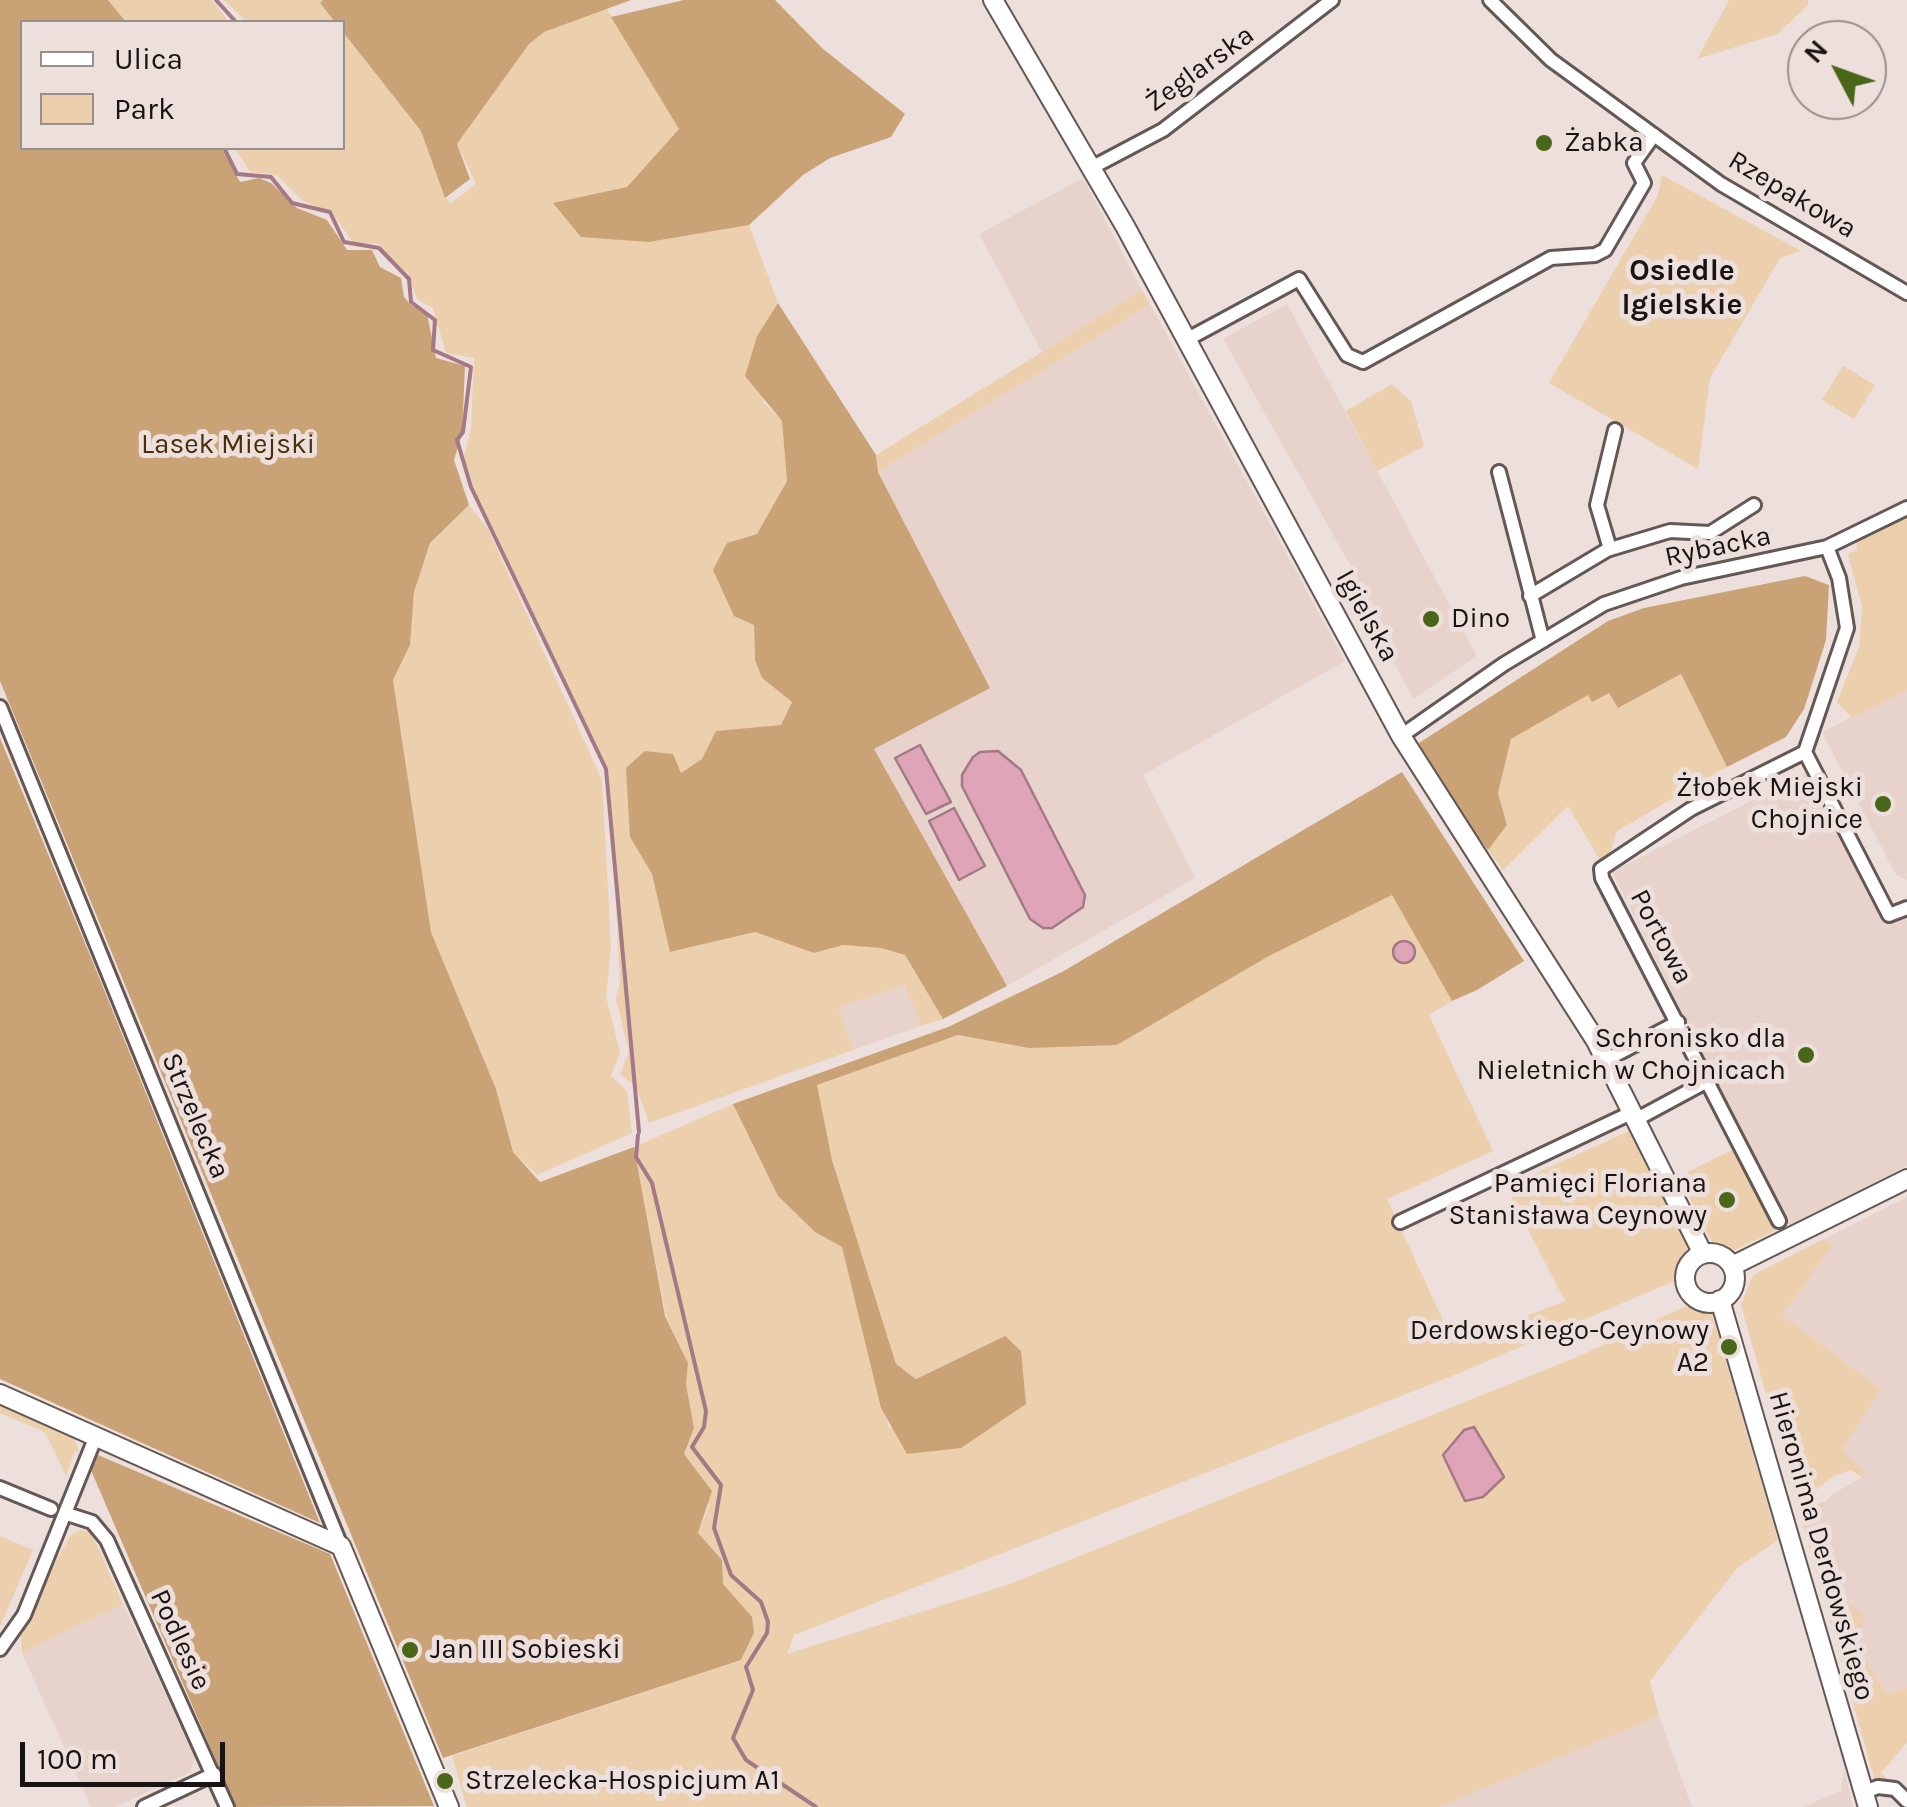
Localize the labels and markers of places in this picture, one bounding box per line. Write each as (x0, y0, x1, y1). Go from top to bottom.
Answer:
place label: Żabka (1564, 126, 1644, 160)
marker: Żabka (1533, 132, 1555, 154)
place label: Dino (1451, 602, 1510, 636)
marker: Dino (1420, 608, 1442, 630)
place label: Żłobek Miejski Chojnice (1676, 771, 1863, 837)
marker: Żłobek Miejski Chojnice (1872, 793, 1894, 815)
place label: Schronisko dla Nieletnich w Chojnicach (1477, 1022, 1786, 1088)
marker: Schronisko dla Nieletnich w Chojnicach (1795, 1044, 1817, 1066)
place label: Pamięci Floriana Stanisława Ceynowy (1448, 1167, 1707, 1233)
marker: Pamięci Floriana Stanisława Ceynowy (1716, 1189, 1738, 1211)
place label: Derdowskiego-Ceynowy A2 (1410, 1314, 1709, 1380)
marker: Derdowskiego-Ceynowy A2 (1718, 1336, 1740, 1358)
place label: Jan III Sobieski (430, 1633, 621, 1667)
marker: Jan III Sobieski (399, 1639, 421, 1661)
place label: Strzelecka-Hospicjum A1 (465, 1764, 780, 1798)
marker: Strzelecka-Hospicjum A1 (434, 1770, 456, 1792)

